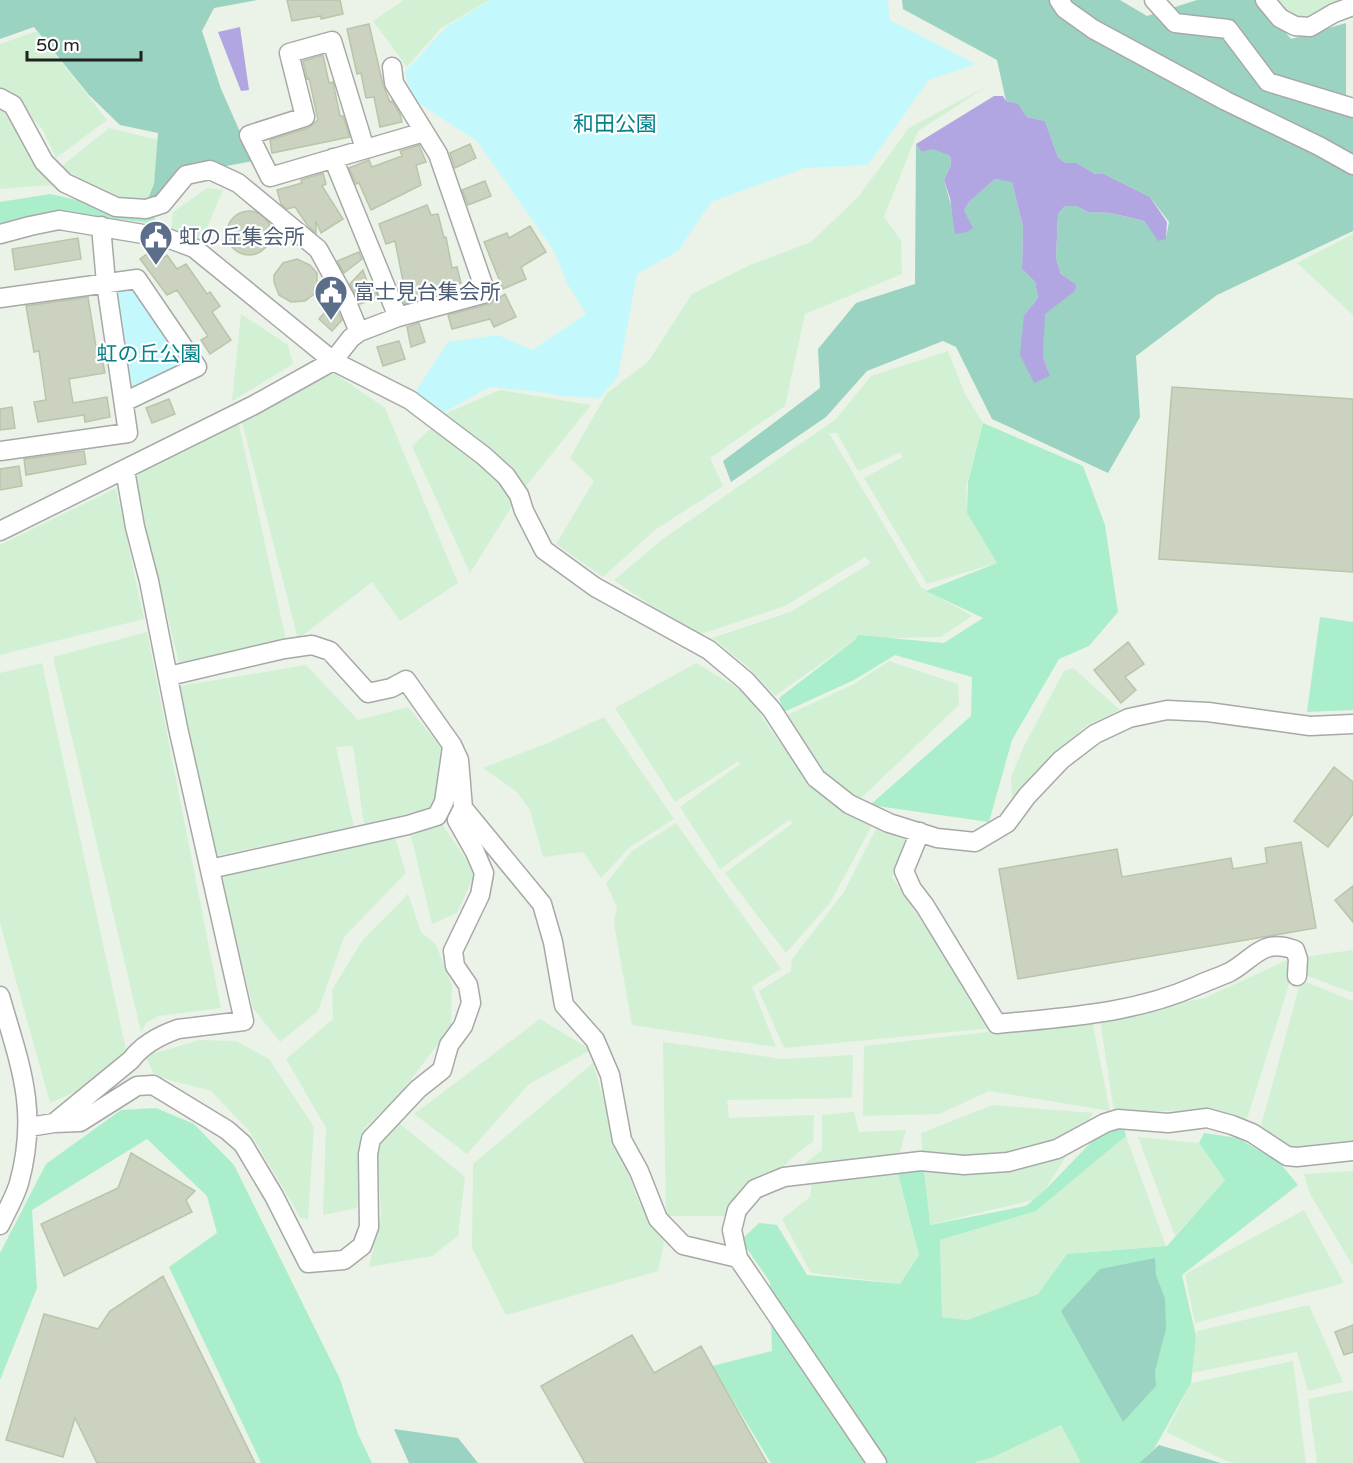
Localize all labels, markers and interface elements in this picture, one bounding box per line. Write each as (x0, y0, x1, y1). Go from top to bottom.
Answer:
scale bar (27, 24, 141, 62)
text: 50 m (36, 34, 80, 56)
park label: 和田公園 (573, 112, 657, 137)
public building icon: 虹の丘集会所 (138, 219, 174, 266)
place label: 虹の丘集会所 (179, 225, 305, 250)
public building icon: 富士見台集会所 (313, 274, 349, 321)
place label: 富士見台集会所 (354, 280, 501, 305)
park label: 虹の丘公園 (97, 342, 202, 367)

